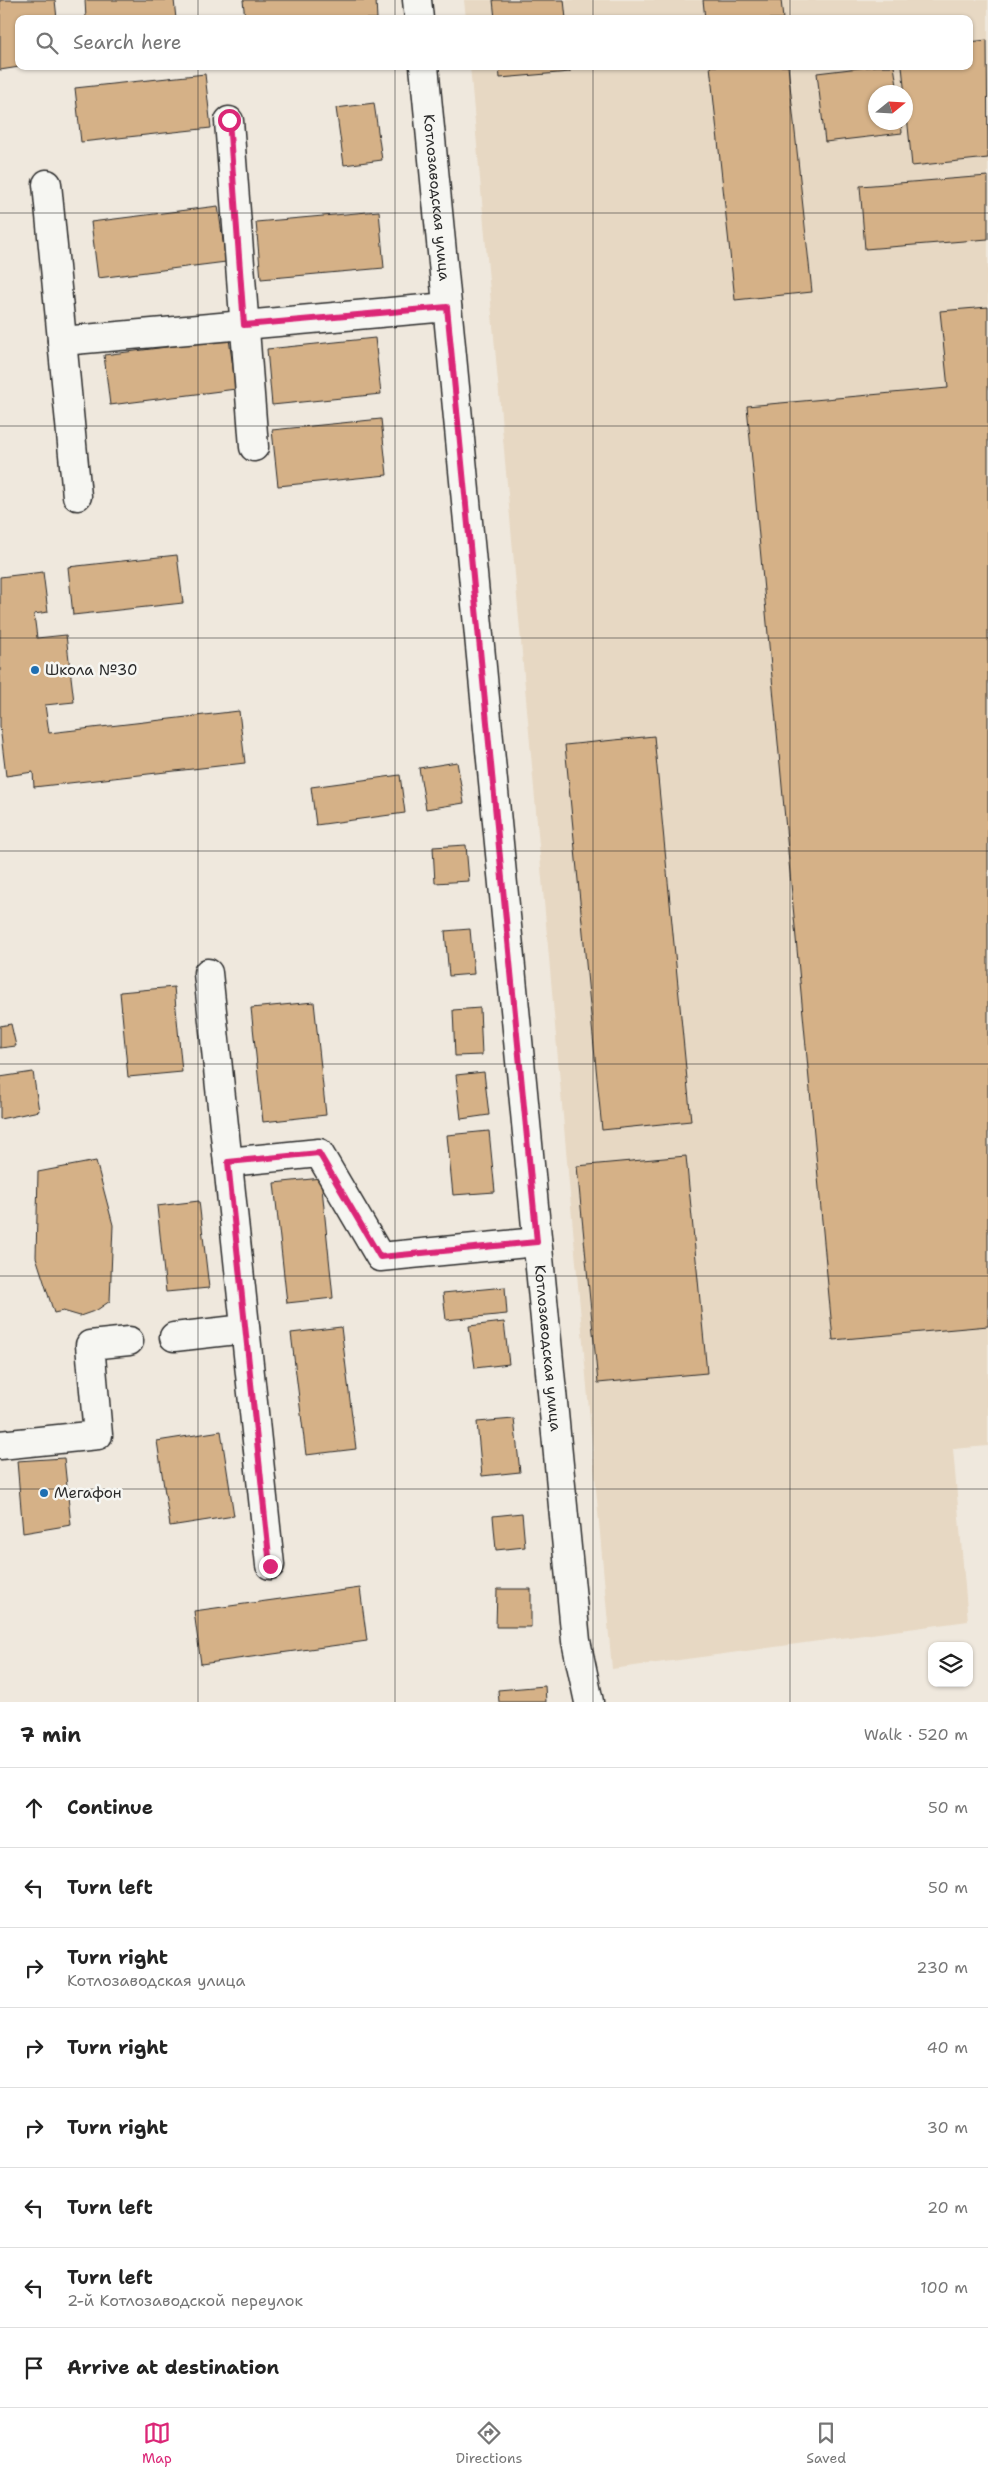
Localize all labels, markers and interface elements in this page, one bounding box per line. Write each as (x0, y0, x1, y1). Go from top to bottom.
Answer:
search box (15, 15, 973, 70)
icon: search (33, 29, 61, 57)
text: Search here (73, 30, 182, 55)
north arrow (868, 85, 913, 130)
route start (218, 109, 241, 132)
street label: Котлозаводская улица (419, 113, 455, 282)
place label: Школа №30 (45, 660, 138, 680)
marker: Школа №30 (29, 664, 41, 676)
street label: Котлозаводская улица (530, 1264, 566, 1433)
place label: Мегафон (54, 1483, 122, 1503)
marker: Мегафон (38, 1487, 50, 1499)
route end (259, 1555, 282, 1578)
map controls (928, 1642, 973, 1687)
button: layers (928, 1642, 973, 1687)
text: 7 min (20, 1721, 81, 1749)
text: Walk · 520 m (864, 1724, 968, 1745)
icon: ahead (20, 1794, 48, 1822)
text: Continue (67, 1795, 153, 1820)
text: 50 m (928, 1797, 968, 1818)
icon: left (20, 1874, 48, 1902)
text: Turn left (67, 1875, 153, 1900)
text: 50 m (928, 1877, 968, 1898)
text: Turn right (67, 1945, 168, 1970)
icon: right (20, 1954, 48, 1982)
text: 230 m (916, 1957, 968, 1978)
text: Котлозаводская улица (67, 1970, 245, 1991)
icon: right (20, 2034, 48, 2062)
text: Turn right (67, 2035, 168, 2060)
text: 40 m (926, 2037, 968, 2058)
icon: right (20, 2114, 48, 2142)
text: Turn right (67, 2115, 168, 2140)
text: 30 m (927, 2117, 968, 2138)
icon: left (20, 2194, 48, 2222)
text: Turn left (67, 2195, 153, 2220)
text: 20 m (927, 2197, 968, 2218)
text: Turn left (67, 2265, 153, 2290)
icon: left (20, 2274, 48, 2302)
text: 100 m (920, 2277, 968, 2298)
text: 2-й Котлозаводской переулок (67, 2290, 303, 2311)
icon: arrive (20, 2354, 48, 2382)
text: Arrive at destination (67, 2355, 279, 2380)
tab: Map (142, 2419, 172, 2467)
tab: Directions (456, 2419, 522, 2467)
tab: Saved (806, 2419, 846, 2467)

